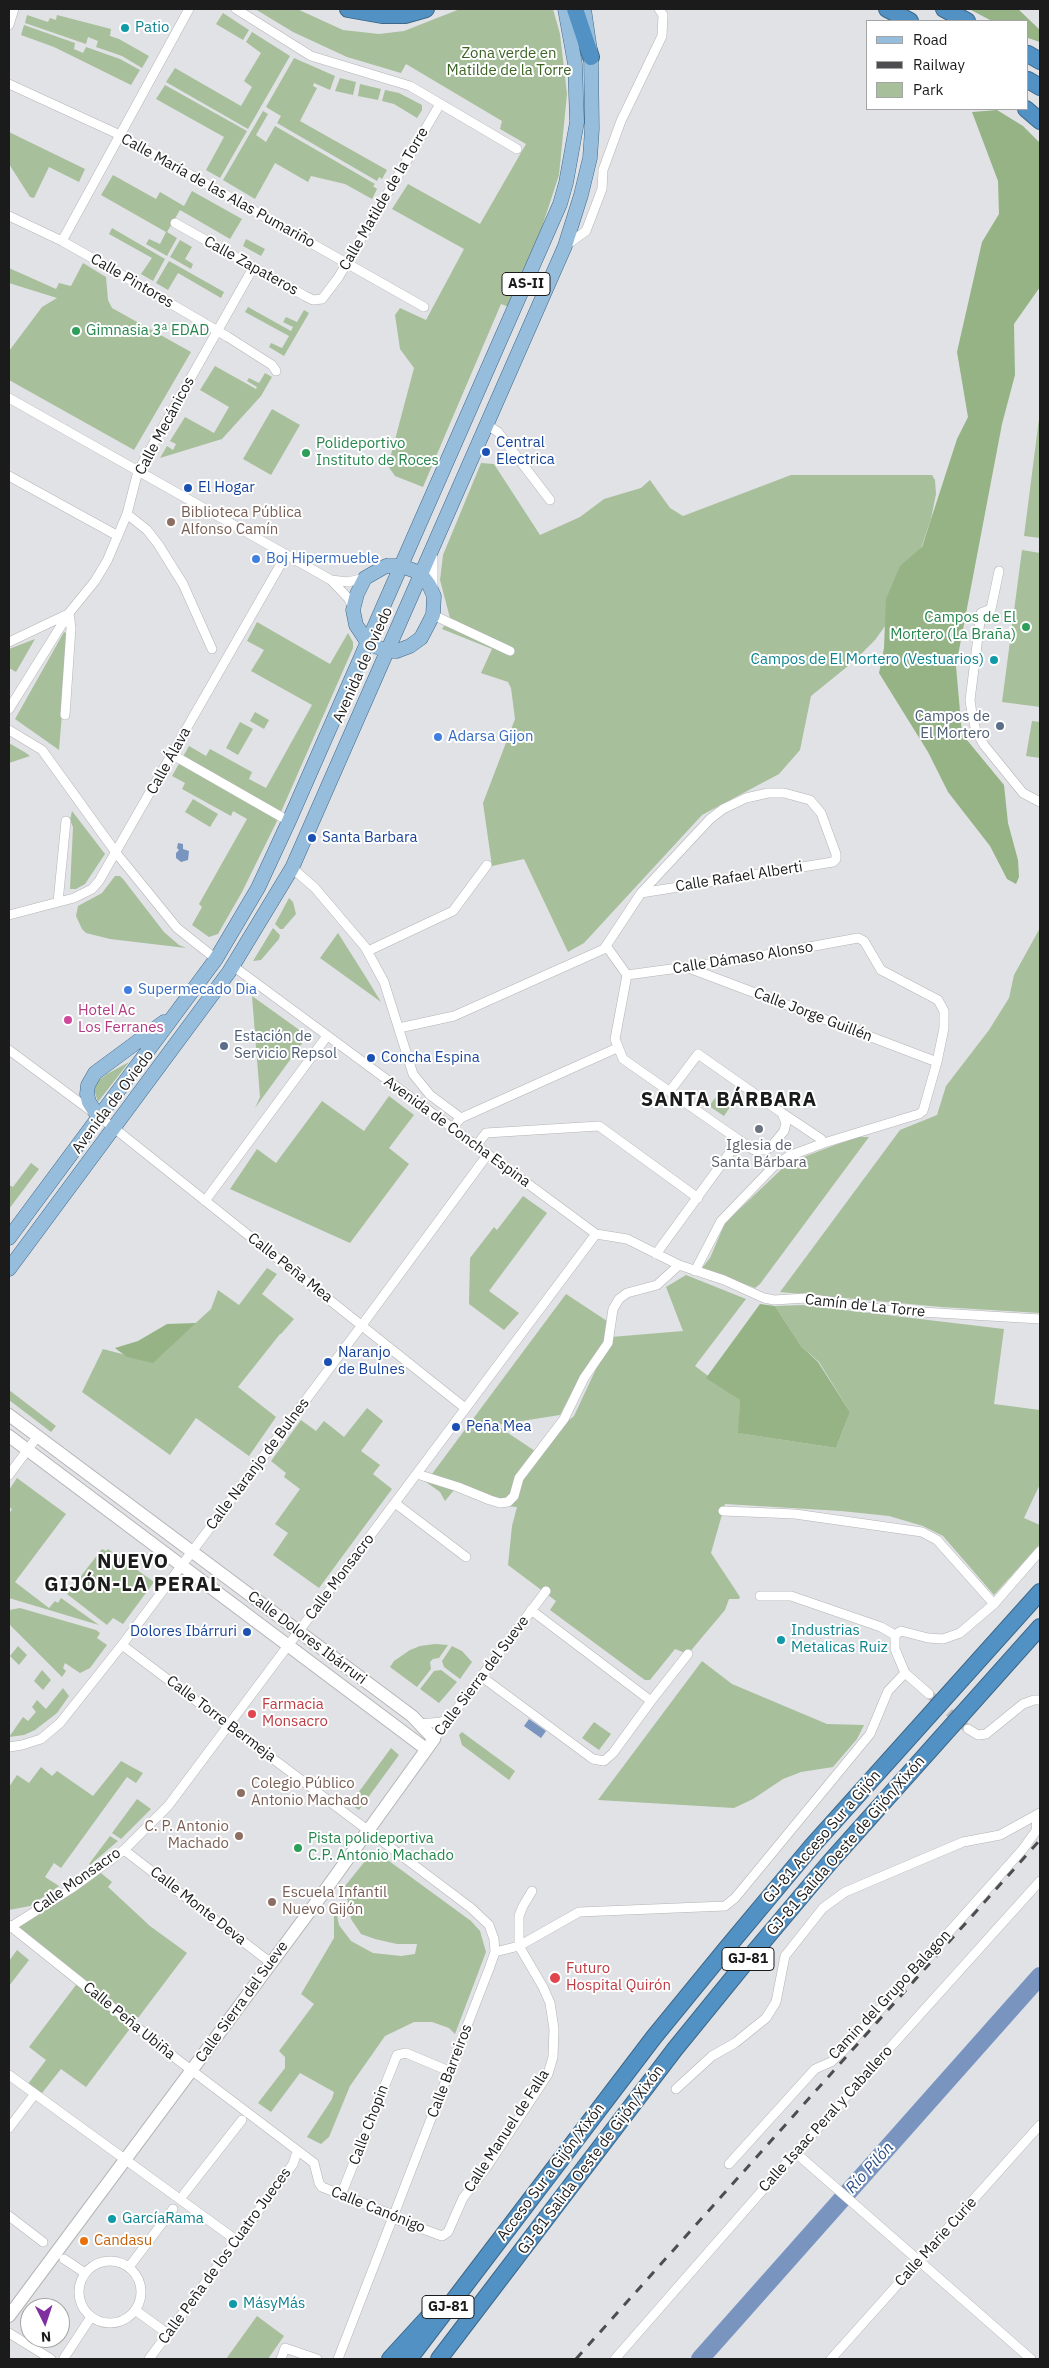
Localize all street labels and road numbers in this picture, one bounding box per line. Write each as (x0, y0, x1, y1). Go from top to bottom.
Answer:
street label: Calle Matilde de la Torre (336, 124, 432, 274)
street label: Calle María de las Alas Pumariño (118, 130, 318, 252)
street label: Calle Zapateros (201, 233, 301, 299)
street label: Calle Pintores (87, 250, 177, 312)
road number: AS-II (502, 272, 550, 296)
street label: Calle Mecánicos (132, 374, 198, 478)
street label: Avenida de Oviedo (329, 604, 397, 726)
street label: Calle Álava (143, 724, 195, 798)
street label: Calle Rafael Alberti (674, 858, 804, 896)
street label: Calle Dámaso Alonso (672, 938, 814, 978)
street label: Calle Jorge Guillén (751, 984, 875, 1046)
street label: Avenida de Oviedo (68, 1047, 158, 1157)
street label: Avenida de Concha Espina (380, 1073, 534, 1191)
street label: Calle Peña Mea (244, 1229, 336, 1307)
street label: Camín de La Torre (804, 1291, 926, 1321)
street label: Calle Naranjo de Bulnes (203, 1395, 313, 1533)
street label: Calle Monsacro (302, 1530, 378, 1624)
street label: Calle Dolores Ibárruri (244, 1587, 370, 1689)
street label: Calle Sierra del Sueve (431, 1612, 533, 1740)
street label: Calle Torre Bermeja (163, 1672, 279, 1766)
street label: GJ-81 Salida Oeste de Gijón/Xixón (763, 1753, 929, 1939)
street label: GJ-81 Acceso Sur a Gijón (759, 1767, 885, 1907)
street label: Calle Monsacro (30, 1844, 124, 1918)
street label: Calle Monte Deva (146, 1863, 250, 1949)
street label: Camin del Grupo Balagon (825, 1927, 955, 2063)
street label: Calle Sierra del Sueve (192, 1938, 292, 2066)
road number: GJ-81 (722, 1948, 774, 1970)
street label: Calle Peña Ubiña (79, 1978, 179, 2064)
street label: Calle Barreiros (424, 2022, 476, 2120)
street label: Calle Isaac Peral y Caballero (755, 2042, 897, 2196)
street label: GJ-81 Salida Oeste de Gijón/Xixón (514, 2062, 668, 2258)
street label: Calle Manuel de Falla (461, 2066, 553, 2196)
street label: Calle Chopin (345, 2082, 393, 2168)
street label: Acceso Sur a Gijón/Xixón (493, 2100, 609, 2244)
street label: Calle Peña de los Cuatro Jueces (155, 2164, 295, 2348)
street label: Calle Canónigo (328, 2183, 428, 2237)
street label: Calle Marie Curie (891, 2194, 981, 2290)
road number: GJ-81 (422, 2296, 474, 2318)

